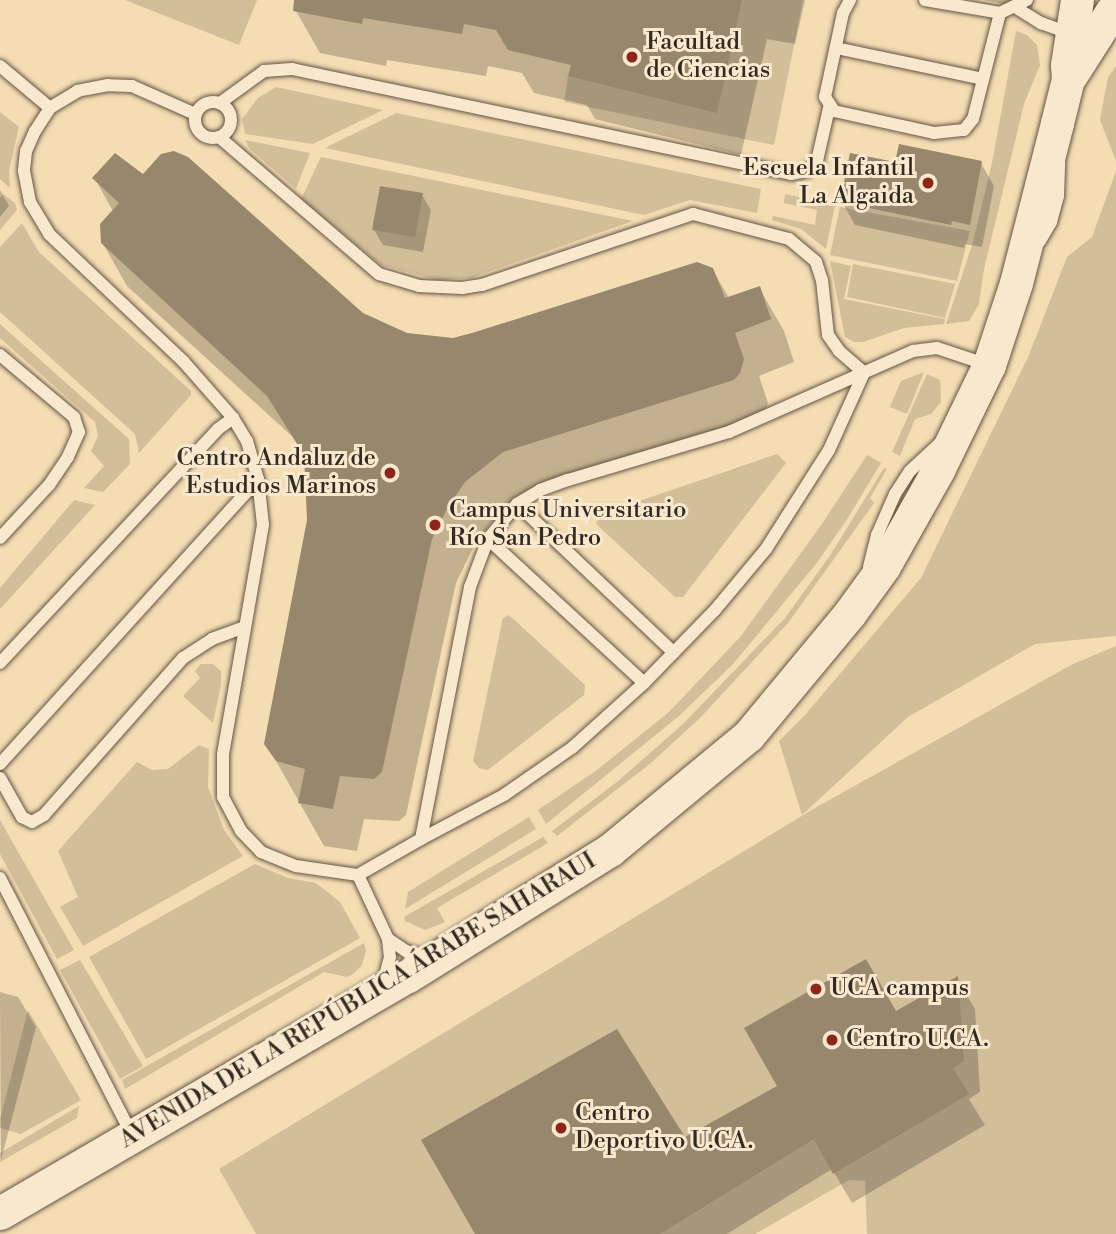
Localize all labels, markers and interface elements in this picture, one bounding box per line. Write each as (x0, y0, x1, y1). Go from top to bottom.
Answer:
place label: Facultad de Ciencias (646, 29, 770, 85)
marker: Facultad de Ciencias (624, 49, 640, 65)
place label: Escuela Infantil La Algaida (743, 155, 914, 211)
marker: Escuela Infantil La Algaida (920, 175, 936, 191)
place label: Centro Andaluz de Estudios Marinos (177, 445, 376, 501)
marker: Centro Andaluz de Estudios Marinos (382, 465, 398, 481)
place label: Campus Universitario Río San Pedro (449, 497, 686, 553)
marker: Campus Universitario Río San Pedro (427, 517, 443, 533)
street label: AVENIDA DE LA REPÚBLICA ÁRABE SAHARAUI (115, 847, 601, 1155)
place label: UCA campus (830, 975, 969, 1003)
marker: UCA campus (808, 981, 824, 997)
place label: Centro U.CA. (846, 1026, 989, 1054)
marker: Centro U.CA. (824, 1032, 840, 1048)
place label: Centro Deportivo U.CA. (575, 1100, 753, 1156)
marker: Centro Deportivo U.CA. (553, 1120, 569, 1136)

